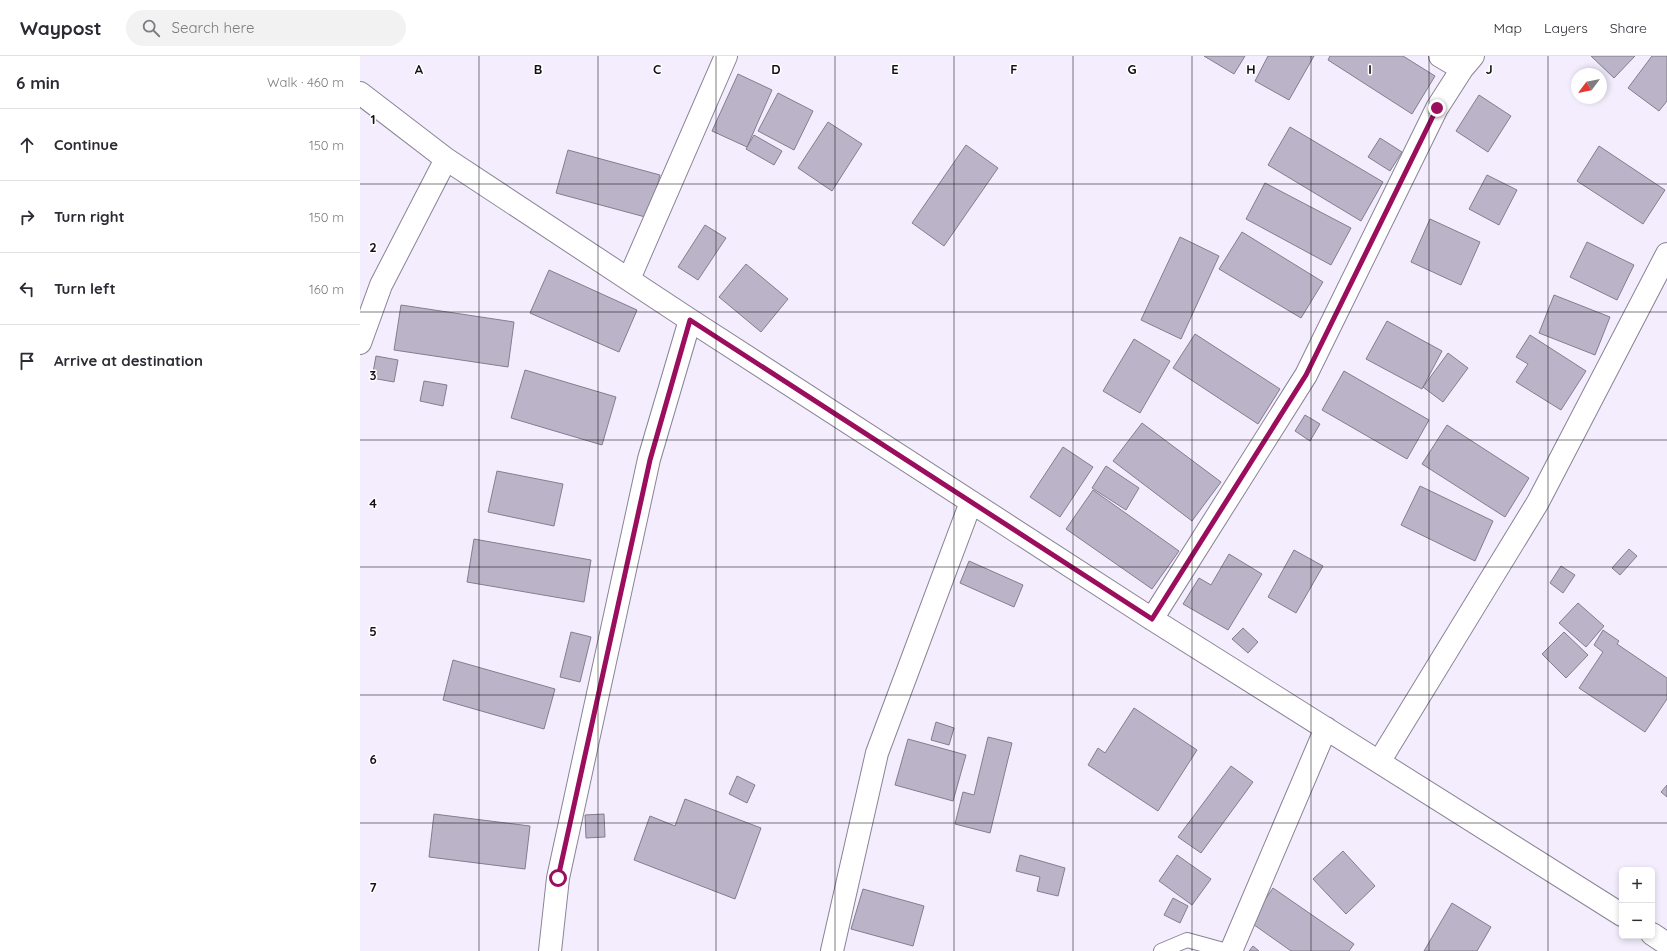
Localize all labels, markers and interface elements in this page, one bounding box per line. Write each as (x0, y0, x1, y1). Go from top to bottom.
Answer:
search box (126, 10, 406, 46)
text: Waypost (20, 16, 102, 40)
icon: search (140, 17, 162, 39)
text: Search here (172, 18, 254, 37)
text: Map (1493, 19, 1522, 37)
text: Layers (1544, 19, 1588, 37)
text: Share (1610, 19, 1647, 37)
text: A (415, 61, 424, 77)
text: B (534, 61, 542, 77)
text: C (653, 61, 661, 77)
text: D (771, 61, 781, 77)
text: E (891, 61, 899, 77)
text: F (1010, 61, 1018, 77)
text: G (1127, 61, 1137, 77)
text: H (1246, 61, 1256, 77)
text: I (1368, 61, 1372, 77)
text: J (1485, 61, 1493, 77)
north arrow (1571, 68, 1607, 104)
text: 6 min (16, 72, 60, 93)
text: Walk · 460 m (267, 74, 344, 90)
route end (1428, 99, 1446, 117)
text: 1 (370, 111, 376, 127)
icon: ahead (16, 134, 38, 156)
text: Continue (54, 135, 118, 154)
text: 150 m (309, 137, 344, 153)
icon: right (16, 206, 38, 228)
text: Turn right (54, 207, 125, 226)
text: 150 m (309, 209, 344, 225)
text: 2 (369, 239, 377, 255)
icon: left (16, 278, 38, 300)
text: Turn left (54, 279, 116, 298)
text: 160 m (309, 281, 344, 297)
icon: arrive (16, 350, 38, 372)
text: Arrive at destination (54, 351, 203, 370)
text: 3 (370, 367, 377, 383)
text: 4 (369, 495, 377, 511)
text: 5 (369, 623, 377, 639)
text: 6 (369, 751, 377, 767)
map controls (1619, 867, 1655, 939)
button: + (1619, 867, 1655, 903)
route start (549, 869, 567, 887)
text: 7 (369, 879, 377, 895)
button: − (1619, 903, 1655, 939)

